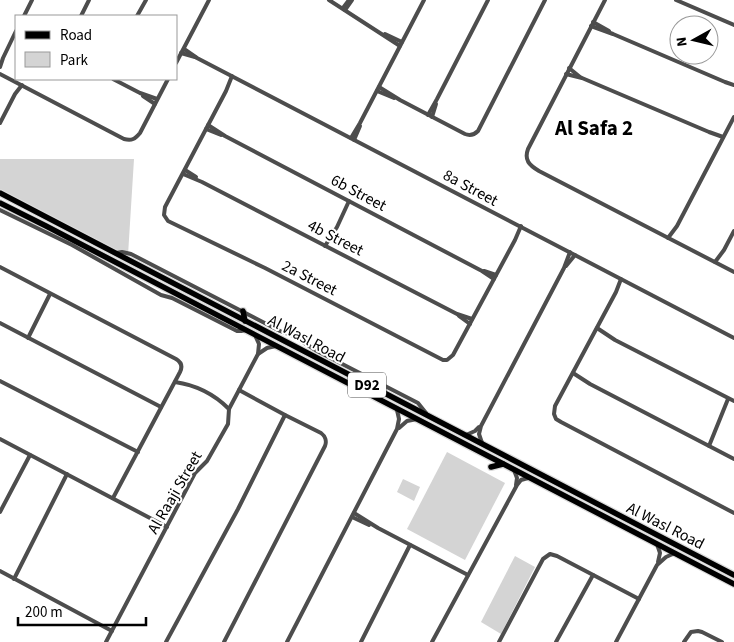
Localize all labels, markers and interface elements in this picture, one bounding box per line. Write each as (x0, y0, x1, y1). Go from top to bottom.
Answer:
legend (15, 15, 178, 80)
north arrow (669, 15, 719, 65)
text: Road (60, 25, 92, 46)
text: N (672, 36, 693, 48)
text: Park (60, 50, 89, 71)
district label: Al Safa 2 (554, 113, 633, 143)
street label: 8a Street (439, 164, 502, 212)
street label: 6b Street (327, 169, 391, 217)
street label: 4b Street (304, 214, 368, 262)
street label: 2a Street (278, 255, 341, 301)
street label: Al Wasl Road (264, 309, 349, 368)
road number: D92 (348, 372, 386, 398)
street label: Al Raaji Street (142, 447, 208, 538)
street label: Al Wasl Road (623, 497, 708, 555)
scale bar (18, 594, 145, 626)
text: 200 m (25, 602, 63, 623)

